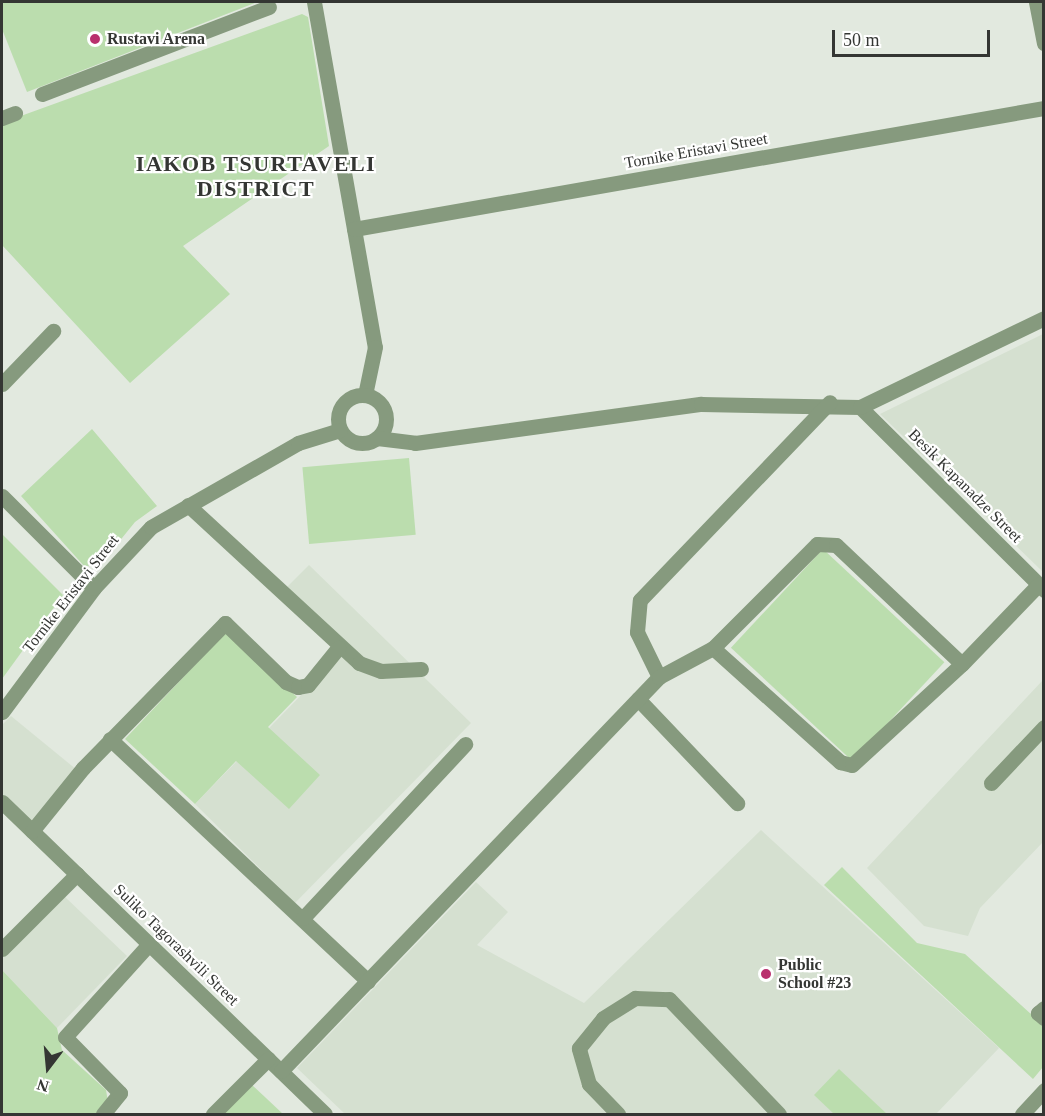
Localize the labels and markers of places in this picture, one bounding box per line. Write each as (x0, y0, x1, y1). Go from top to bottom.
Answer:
place label: Rustavi Arena (107, 29, 206, 49)
marker: Rustavi Arena (88, 32, 102, 46)
place label: Public School #23 (778, 955, 851, 993)
marker: Public School #23 (759, 967, 773, 981)

